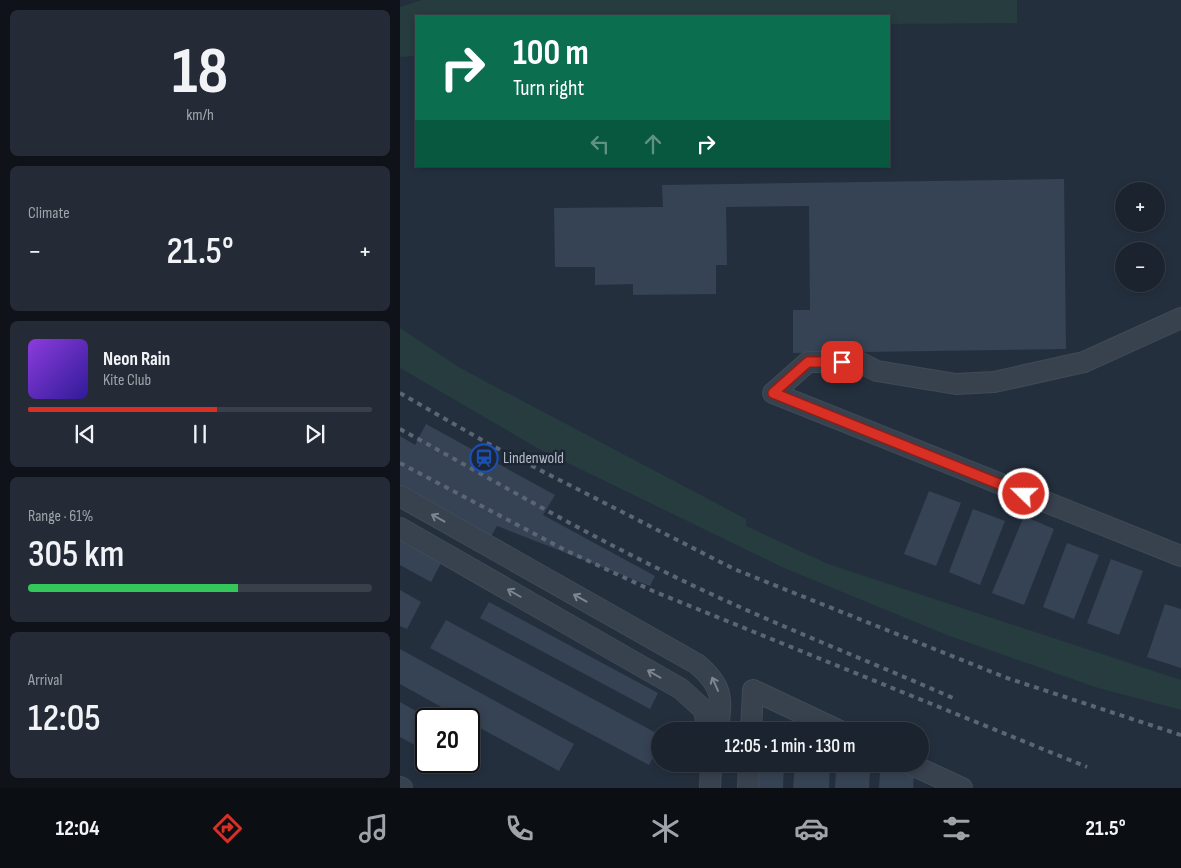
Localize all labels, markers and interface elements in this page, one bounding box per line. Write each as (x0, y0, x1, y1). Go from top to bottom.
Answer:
text: 100 m (513, 32, 589, 75)
text: 18 (172, 34, 228, 112)
icon: right (430, 35, 495, 100)
text: Turn right (513, 75, 584, 102)
text: km/h (186, 106, 214, 125)
icon: left (586, 130, 614, 158)
icon: ahead (639, 130, 667, 158)
icon: right (692, 130, 720, 158)
map controls (1115, 182, 1165, 292)
button: + (1115, 182, 1165, 232)
text: Climate (28, 204, 70, 223)
text: 21.5° (166, 229, 234, 274)
text: − (28, 235, 42, 268)
text: + (358, 235, 372, 268)
button: − (1115, 242, 1165, 292)
pin (821, 341, 863, 383)
text: Neon Rain (103, 348, 170, 371)
icon: arrive (828, 348, 856, 376)
text: Kite Club (103, 371, 151, 390)
icon: previous (71, 420, 99, 448)
icon: pause (186, 420, 214, 448)
icon: next (301, 420, 329, 448)
station icon: Lindenwold (469, 443, 499, 473)
place label: Lindenwold (503, 449, 564, 468)
position arrow (997, 467, 1049, 519)
text: Range · 61% (28, 507, 93, 526)
one-way arrow (431, 513, 446, 523)
text: 305 km (28, 532, 124, 577)
one-way arrow (507, 588, 521, 598)
one-way arrow (573, 592, 587, 602)
one-way arrow (647, 668, 662, 678)
text: Arrival (28, 671, 62, 690)
one-way arrow (710, 677, 720, 692)
text: 12:05 (28, 696, 100, 741)
speed limit sign: 20 (415, 708, 480, 773)
text: 12:05 · 1 min · 130 m (725, 735, 855, 758)
icon: directions (210, 811, 245, 846)
icon: music (356, 811, 391, 846)
icon: phone (502, 811, 537, 846)
icon: climate (648, 811, 683, 846)
icon: car (794, 811, 829, 846)
icon: filters (939, 811, 974, 846)
text: 12:04 (55, 815, 100, 842)
text: 21.5° (1085, 815, 1126, 842)

